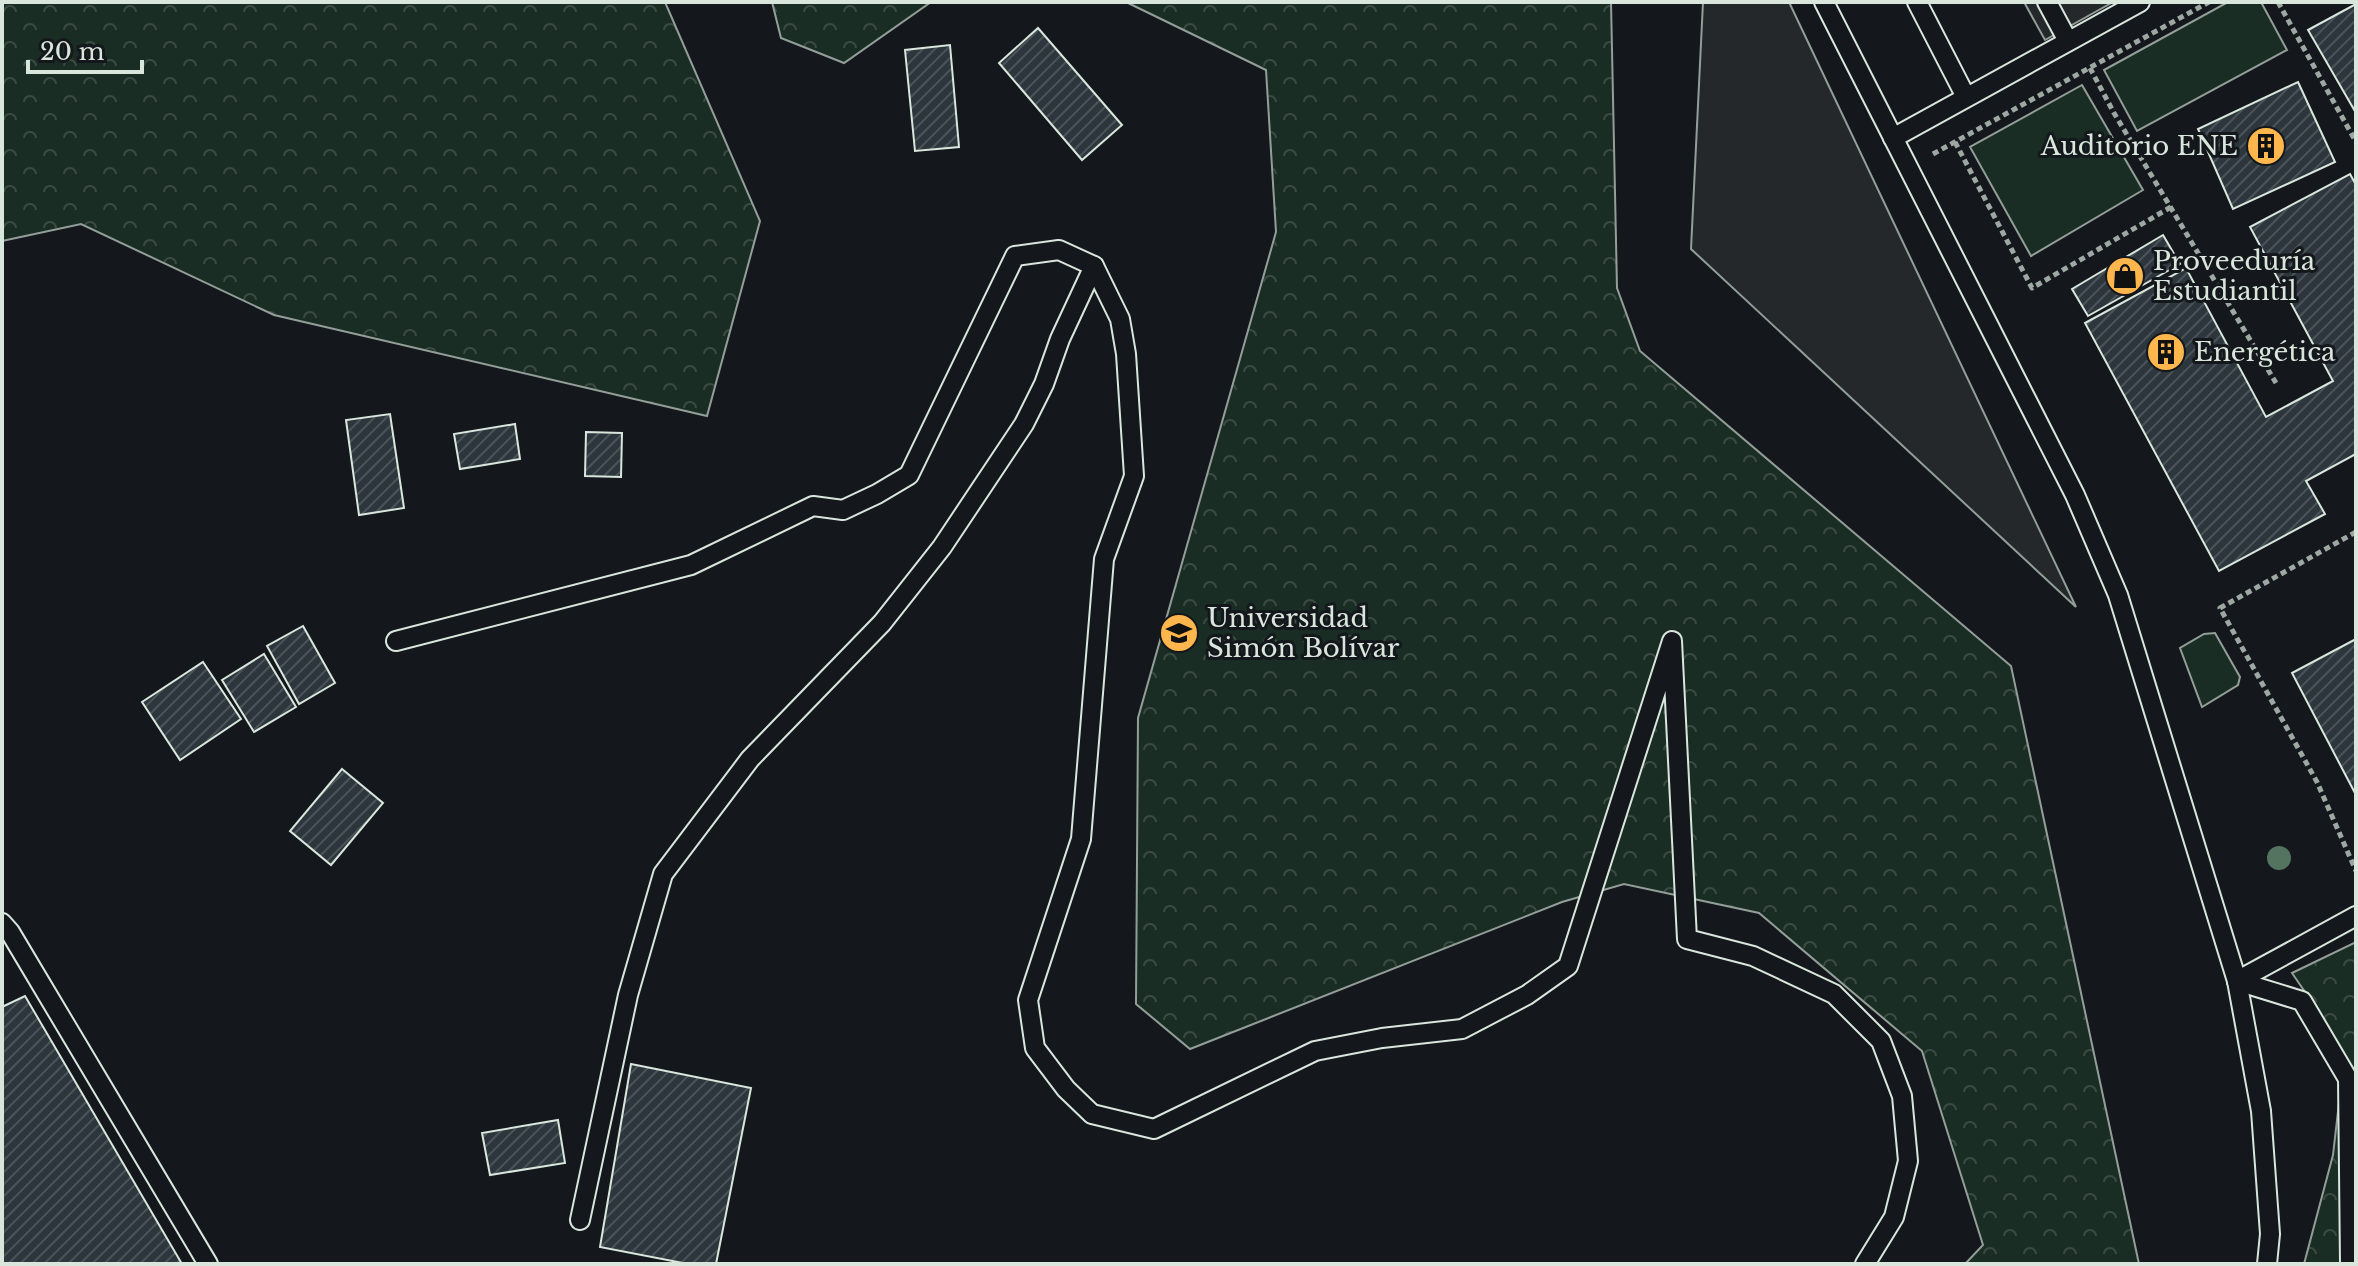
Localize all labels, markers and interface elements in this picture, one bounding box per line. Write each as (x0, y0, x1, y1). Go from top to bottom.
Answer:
scale bar (28, 24, 142, 74)
text: 20 m (40, 37, 105, 66)
building icon: Auditorio ENE (2245, 125, 2287, 167)
place label: Auditorio ENE (2040, 130, 2238, 162)
place label: Proveeduría Estudiantil (2153, 245, 2316, 307)
shop icon: Proveeduría Estudiantil (2104, 255, 2146, 297)
building icon: Energética (2145, 331, 2187, 373)
place label: Energética (2194, 336, 2336, 368)
place label: Universidad Simón Bolívar (1207, 602, 1400, 664)
school or university icon: Universidad Simón Bolívar (1158, 612, 1200, 654)

